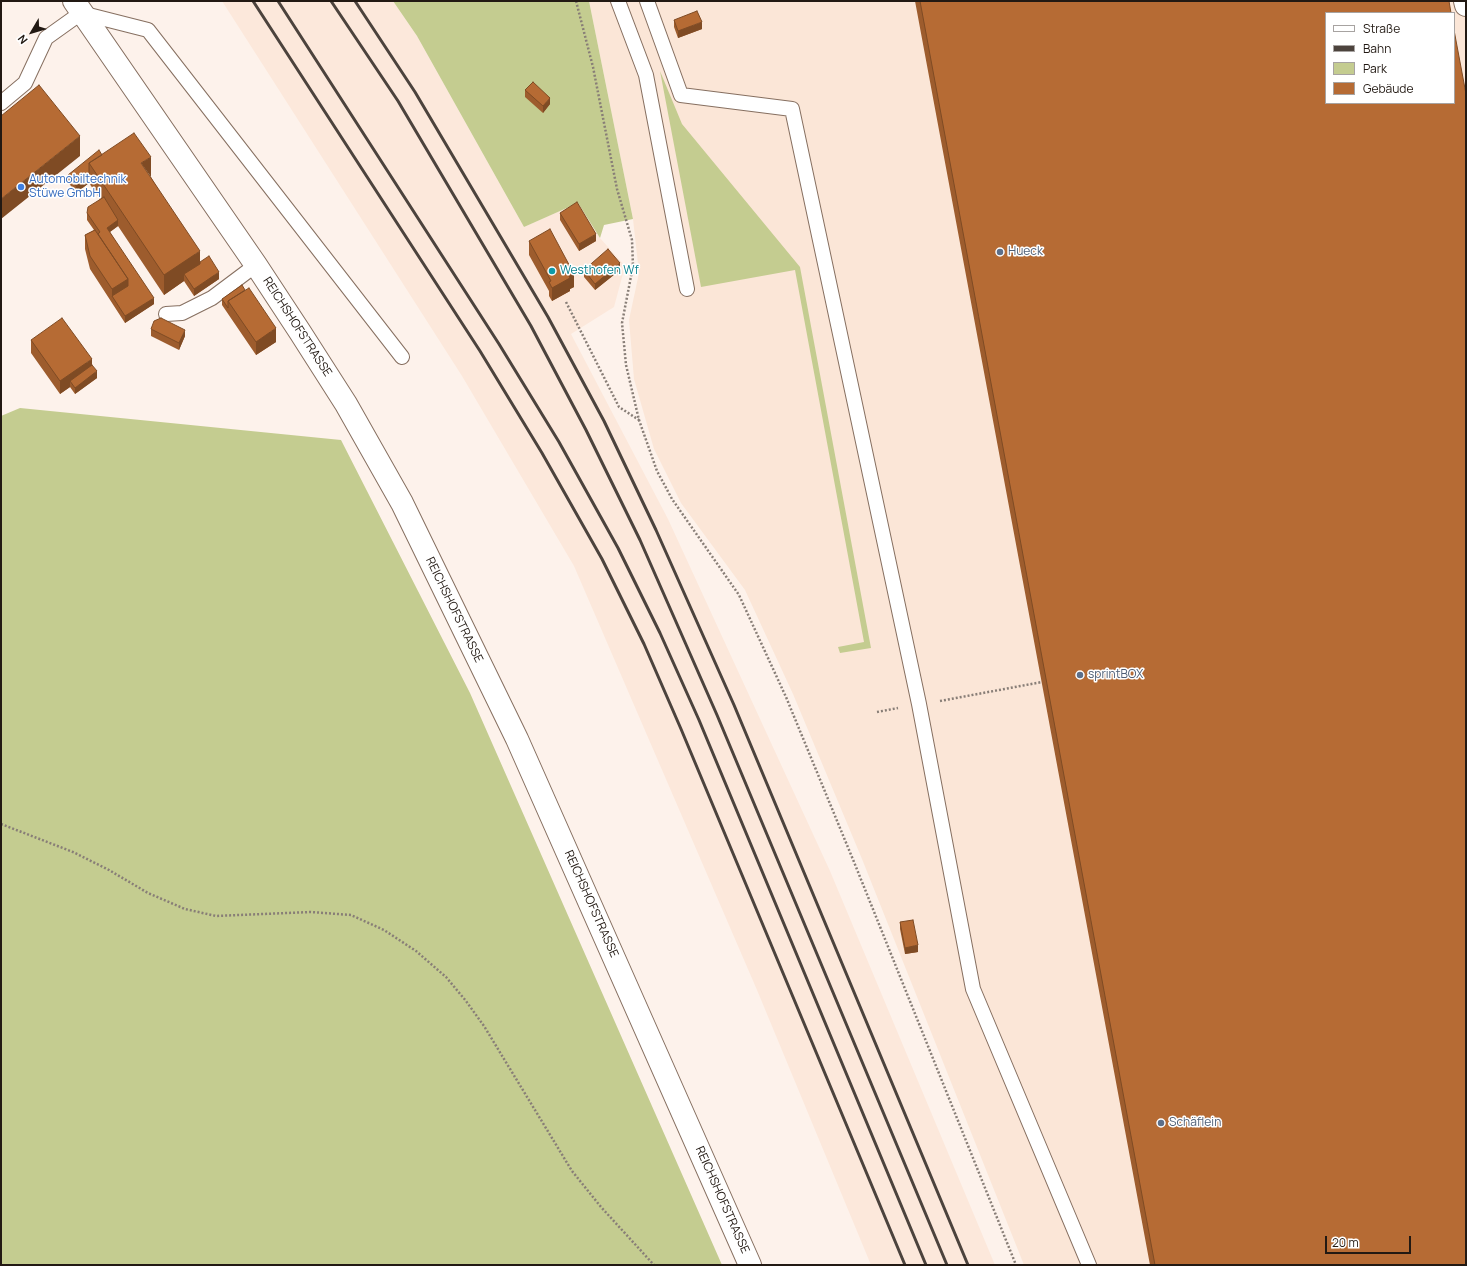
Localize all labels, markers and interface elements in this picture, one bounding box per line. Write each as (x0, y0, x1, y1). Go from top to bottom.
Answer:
north arrow (12, 12, 52, 52)
legend (1325, 12, 1455, 104)
text: Straße (1363, 20, 1400, 37)
text: N (14, 32, 30, 47)
text: Bahn (1363, 40, 1391, 57)
text: Park (1363, 60, 1387, 77)
text: Gebäude (1363, 80, 1414, 97)
place label: Automobiltechnik Stüwe GmbH (29, 173, 127, 201)
marker: Automobiltechnik Stüwe GmbH (16, 182, 26, 192)
place label: Hueck (1008, 245, 1043, 259)
marker: Hueck (995, 247, 1005, 257)
place label: Westhofen Wf (560, 264, 639, 278)
marker: Westhofen Wf (547, 266, 557, 276)
street label: REICHSHOFSTRASSE (259, 275, 335, 379)
street label: REICHSHOFSTRASSE (422, 555, 486, 665)
place label: sprintBOX (1088, 668, 1143, 682)
marker: sprintBOX (1075, 670, 1085, 680)
street label: REICHSHOFSTRASSE (561, 848, 621, 960)
place label: Schäflein (1169, 1116, 1221, 1130)
marker: Schäflein (1156, 1118, 1166, 1128)
street label: REICHSHOFSTRASSE (692, 1144, 752, 1256)
scale bar (1327, 1228, 1413, 1254)
text: 20 m (1332, 1234, 1359, 1251)

